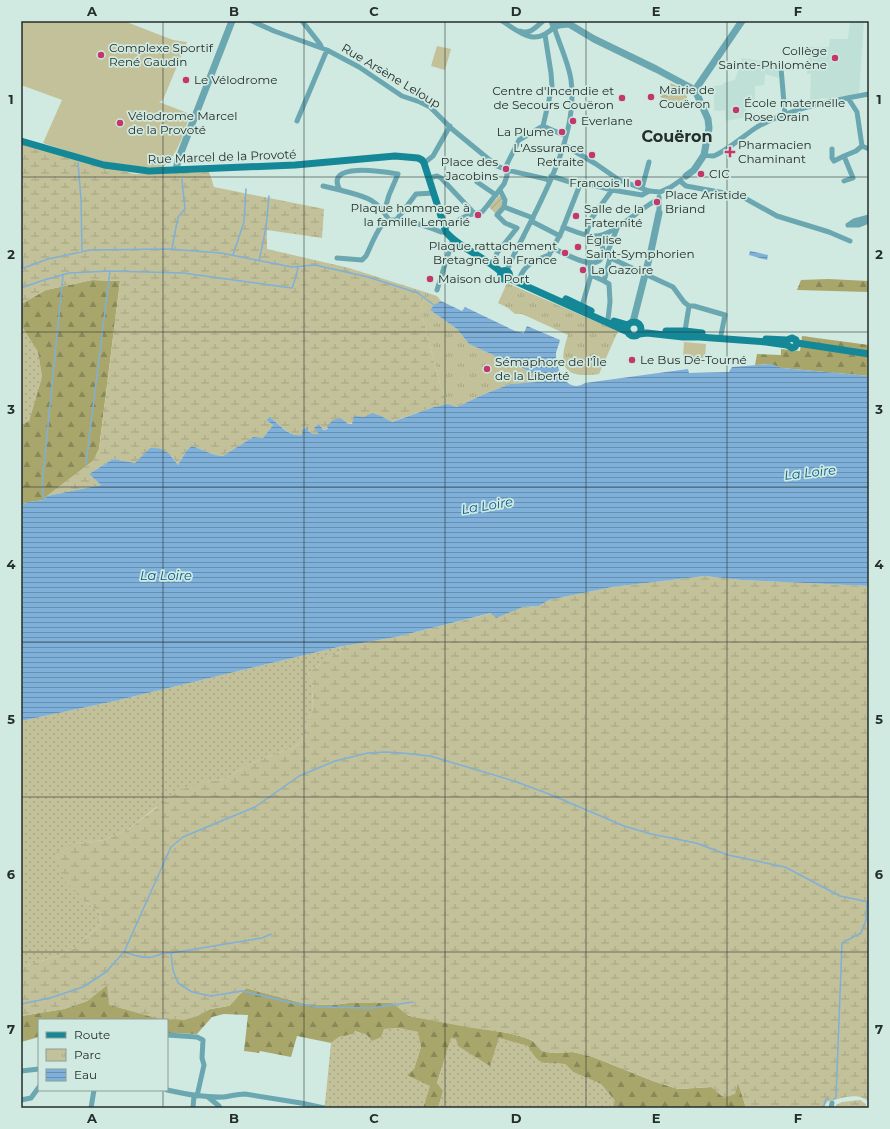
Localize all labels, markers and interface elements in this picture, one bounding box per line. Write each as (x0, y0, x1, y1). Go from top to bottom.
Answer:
text: A (86, 3, 98, 19)
text: B (229, 3, 239, 19)
text: C (369, 3, 379, 19)
text: D (511, 3, 522, 19)
text: E (652, 3, 661, 19)
text: F (794, 3, 802, 19)
place label: Complexe Sportif René Gaudin (109, 40, 214, 69)
street label: Rue Arsène Leloup (339, 40, 444, 111)
place label: Collège Sainte-Philomène (719, 43, 827, 72)
marker: Complexe Sportif René Gaudin (96, 50, 106, 60)
marker: Collège Sainte-Philomène (830, 53, 840, 63)
place label: Le Vélodrome (194, 72, 277, 87)
marker: Le Vélodrome (181, 75, 191, 85)
place label: Mairie de Couëron (659, 82, 715, 111)
place label: Centre d'Incendie et de Secours Couëron (492, 83, 614, 112)
text: 1 (8, 91, 14, 107)
text: 1 (876, 91, 882, 107)
marker: Mairie de Couëron (646, 92, 656, 102)
marker: Centre d'Incendie et de Secours Couëron (617, 93, 627, 103)
place label: École maternelle Rose Orain (744, 95, 845, 124)
marker: École maternelle Rose Orain (731, 105, 741, 115)
place label: Vélodrome Marcel de la Provoté (128, 108, 238, 137)
place label: Everlane (581, 113, 633, 128)
marker: Everlane (568, 116, 578, 126)
marker: Vélodrome Marcel de la Provoté (115, 118, 125, 128)
place label: La Plume (497, 124, 554, 139)
marker: La Plume (557, 127, 567, 137)
district label: Couëron (641, 127, 713, 146)
place label: Pharmacien Chaminant (738, 137, 812, 166)
place label: L'Assurance Retraite (513, 140, 584, 169)
street label: Rue Marcel de la Provoté (147, 146, 297, 167)
marker: Pharmacien Chaminant (725, 147, 735, 157)
marker: L'Assurance Retraite (587, 150, 597, 160)
place label: Place des Jacobins (441, 154, 498, 183)
marker: Place des Jacobins (501, 164, 511, 174)
place label: CIC (709, 166, 730, 181)
marker: CIC (696, 169, 706, 179)
place label: Francois II (569, 175, 630, 190)
marker: Francois II (633, 178, 643, 188)
place label: Place Aristide Briand (665, 187, 747, 216)
marker: Place Aristide Briand (652, 197, 662, 207)
place label: Plaque hommage à la famille Lemarié (351, 200, 470, 229)
place label: Salle de la Fraternité (584, 201, 644, 230)
marker: Plaque hommage à la famille Lemarié (473, 210, 483, 220)
marker: Salle de la Fraternité (571, 211, 581, 221)
place label: Église Saint-Symphorien (586, 232, 695, 261)
place label: Plaque rattachement Bretagne à la France (429, 238, 557, 267)
marker: Église Saint-Symphorien (573, 242, 583, 252)
text: 2 (7, 246, 15, 262)
text: 2 (875, 246, 883, 262)
marker: Plaque rattachement Bretagne à la France (560, 248, 570, 258)
place label: La Gazoire (591, 262, 653, 277)
marker: La Gazoire (578, 265, 588, 275)
place label: Maison du Port (438, 271, 530, 286)
marker: Maison du Port (425, 274, 435, 284)
place label: Le Bus Dé-Tourné (640, 352, 747, 367)
place label: Sémaphore de l’Île de la Liberté (495, 354, 607, 383)
marker: Le Bus Dé-Tourné (627, 355, 637, 365)
marker: Sémaphore de l’Île de la Liberté (482, 364, 492, 374)
text: 3 (6, 401, 15, 417)
text: 3 (874, 401, 883, 417)
water label: La Loire (783, 461, 837, 483)
water label: La Loire (460, 493, 514, 517)
text: 4 (7, 556, 16, 572)
text: 4 (875, 556, 884, 572)
water label: La Loire (140, 567, 192, 583)
text: 5 (7, 711, 15, 727)
text: 5 (875, 711, 883, 727)
text: 6 (7, 866, 16, 882)
text: 6 (875, 866, 884, 882)
legend (38, 1019, 168, 1091)
text: 7 (7, 1021, 15, 1037)
text: 7 (875, 1021, 883, 1037)
text: Route (74, 1027, 110, 1042)
text: Parc (74, 1047, 101, 1062)
text: Eau (74, 1067, 97, 1082)
text: A (86, 1110, 98, 1126)
text: B (229, 1110, 239, 1126)
text: C (369, 1110, 379, 1126)
text: D (511, 1110, 522, 1126)
text: E (652, 1110, 661, 1126)
text: F (794, 1110, 802, 1126)

